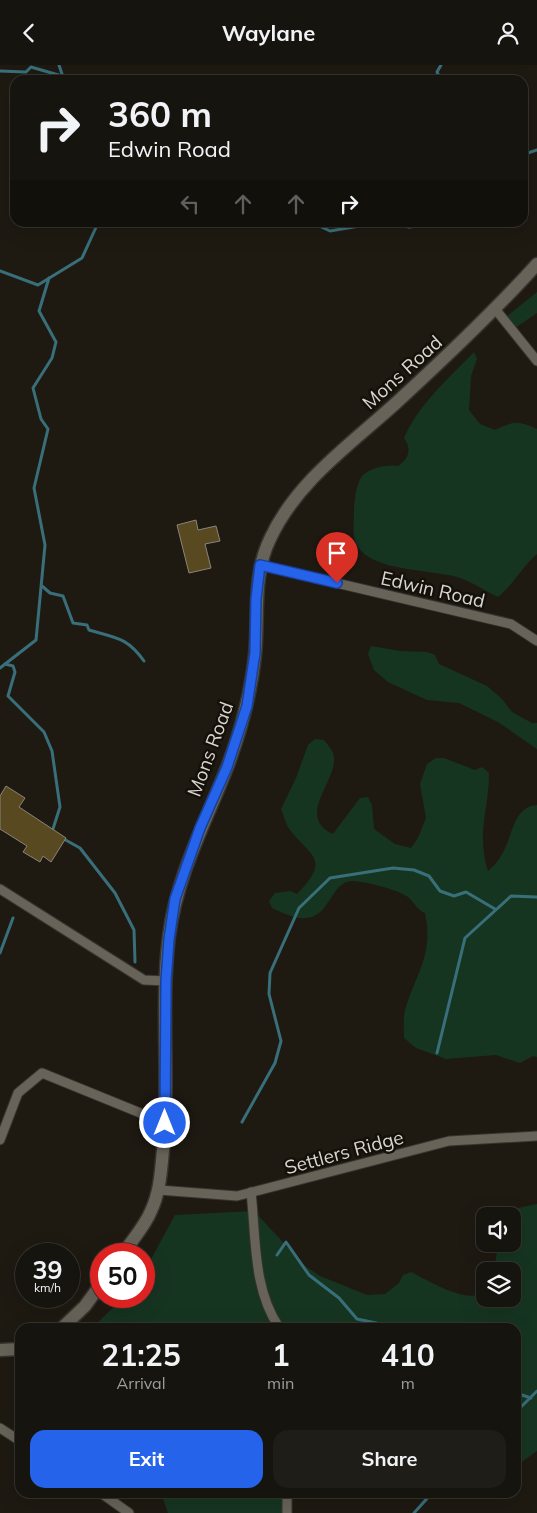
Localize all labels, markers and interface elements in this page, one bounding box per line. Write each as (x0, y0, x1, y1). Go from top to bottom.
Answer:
icon: back (15, 19, 43, 47)
text: Waylane (222, 19, 315, 47)
icon: person (494, 19, 522, 47)
text: 360 m (108, 92, 212, 136)
icon: right (25, 95, 90, 160)
text: Edwin Road (108, 135, 231, 163)
icon: left (176, 190, 204, 218)
icon: ahead (229, 190, 257, 218)
icon: ahead (282, 190, 310, 218)
icon: right (335, 190, 363, 218)
street label: Mons Road (357, 330, 447, 414)
pin (316, 532, 358, 583)
icon: arrive (323, 539, 351, 567)
street label: Edwin Road (379, 565, 487, 613)
street label: Mons Road (182, 698, 238, 800)
position arrow (138, 1096, 190, 1148)
street label: Settlers Ridge (282, 1125, 406, 1179)
map controls (476, 1207, 521, 1307)
button: sound (476, 1207, 521, 1252)
speed limit sign: 50 (90, 1243, 155, 1308)
text: 39 (32, 1254, 63, 1285)
button: layers (476, 1262, 521, 1307)
text: km/h (34, 1280, 61, 1295)
text: 21:25 (101, 1336, 181, 1374)
text: 1 (272, 1336, 290, 1374)
text: 410 (381, 1336, 435, 1374)
text: Arrival (117, 1373, 166, 1393)
text: min (267, 1373, 294, 1393)
text: m (401, 1373, 415, 1393)
button: Exit (30, 1430, 263, 1488)
button: Share (273, 1430, 506, 1488)

